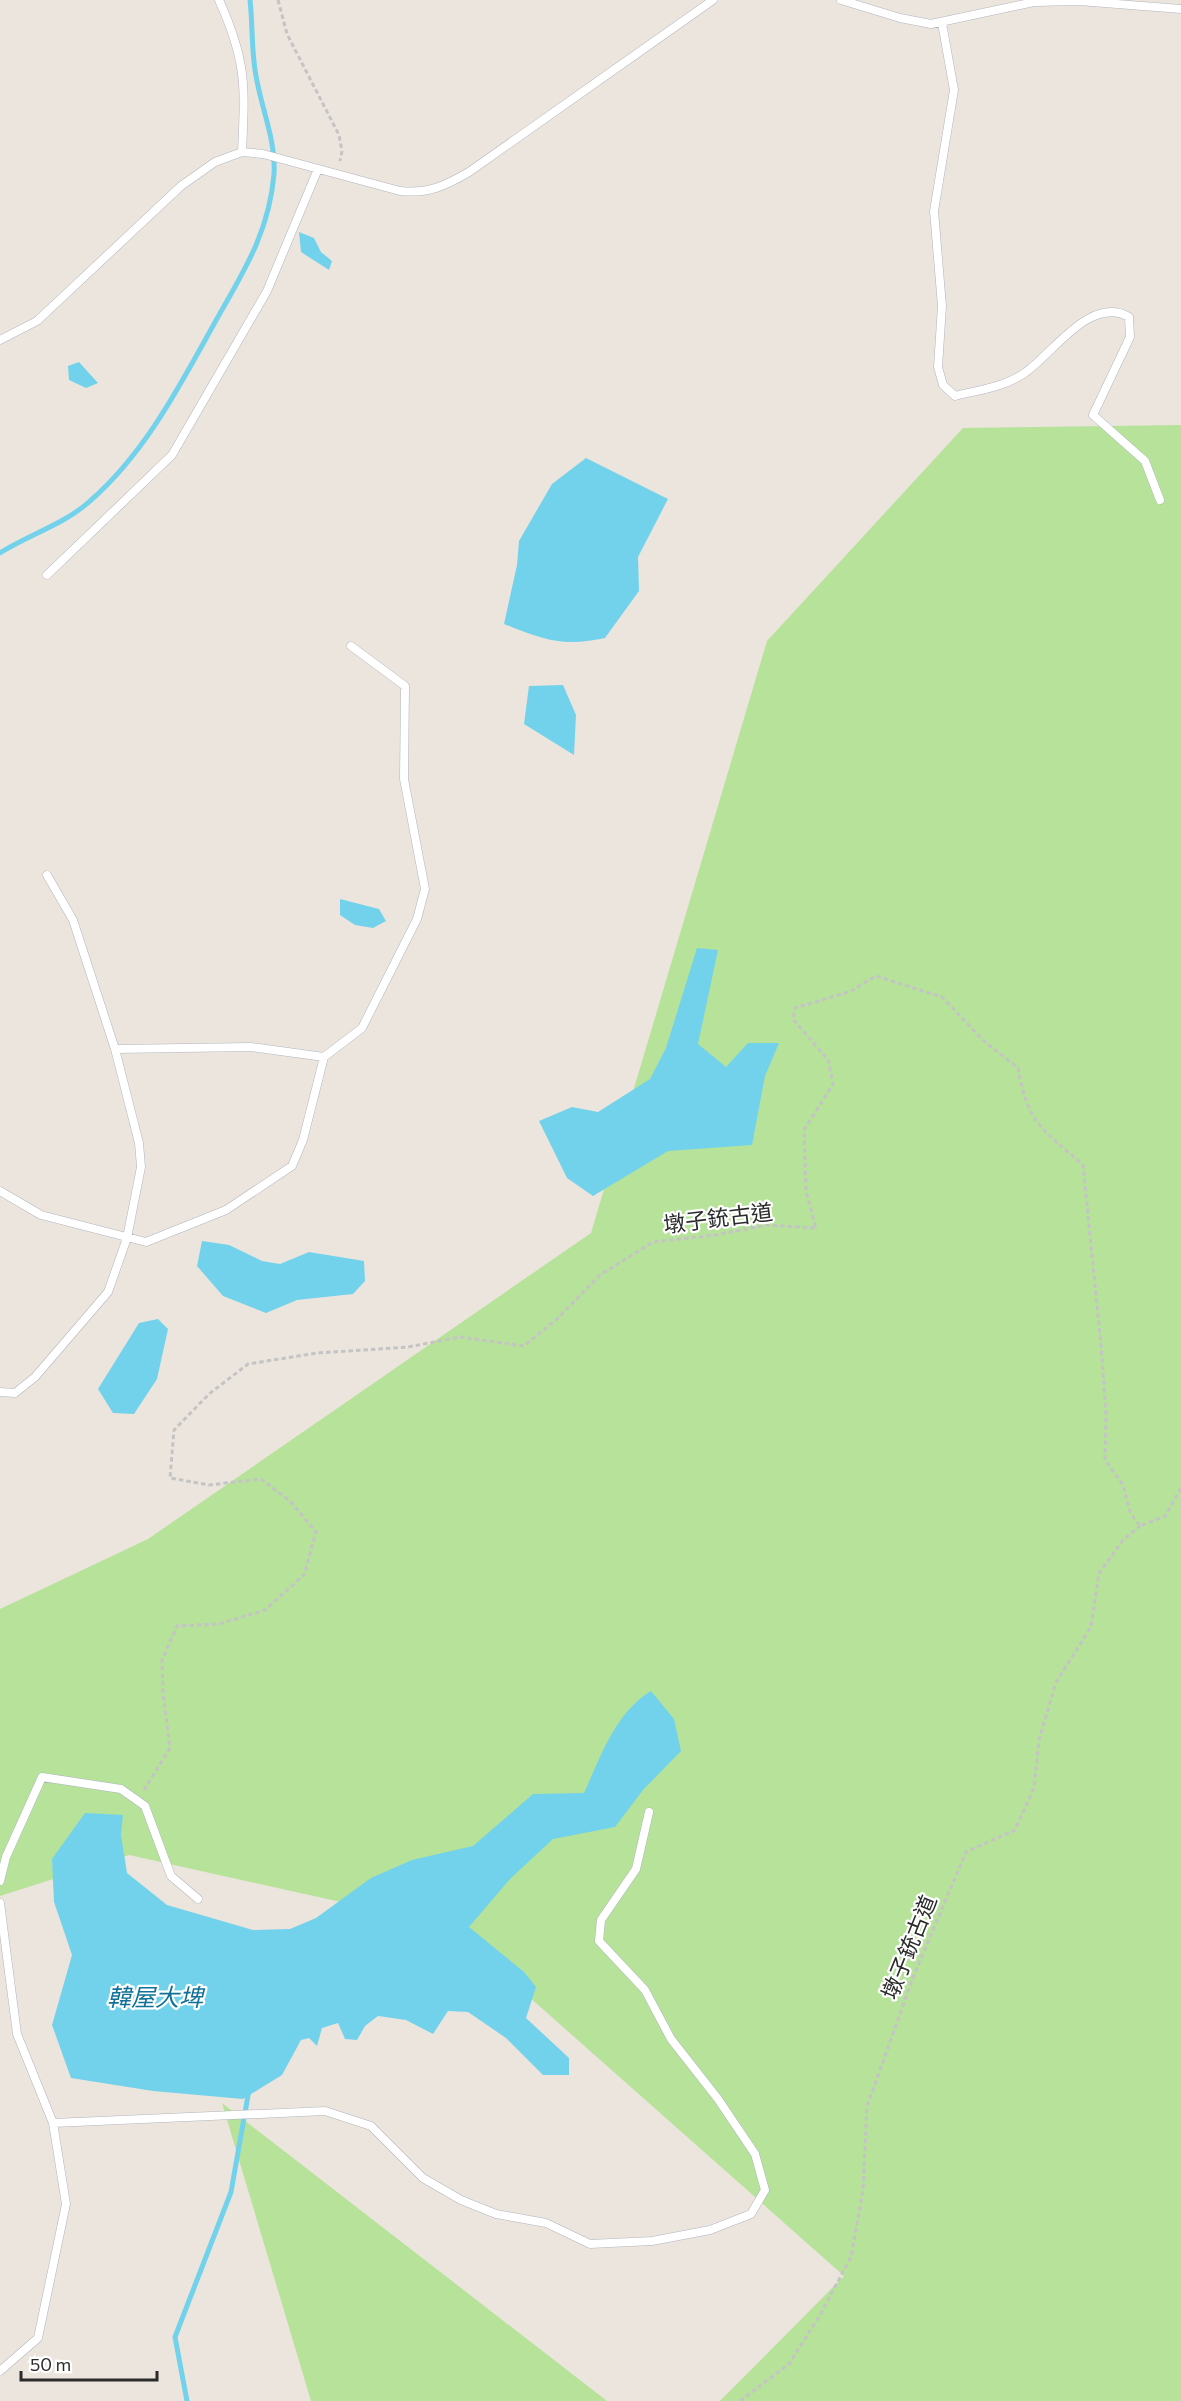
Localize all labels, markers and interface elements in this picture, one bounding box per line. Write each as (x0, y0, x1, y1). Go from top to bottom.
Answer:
street label: 墩子銃古道 (662, 1197, 774, 1238)
street label: 墩子銃古道 (875, 1891, 942, 2003)
water label: 韓屋大埤 (107, 1982, 206, 2011)
scale bar (21, 2344, 158, 2382)
text: 50 m (30, 2353, 71, 2375)

